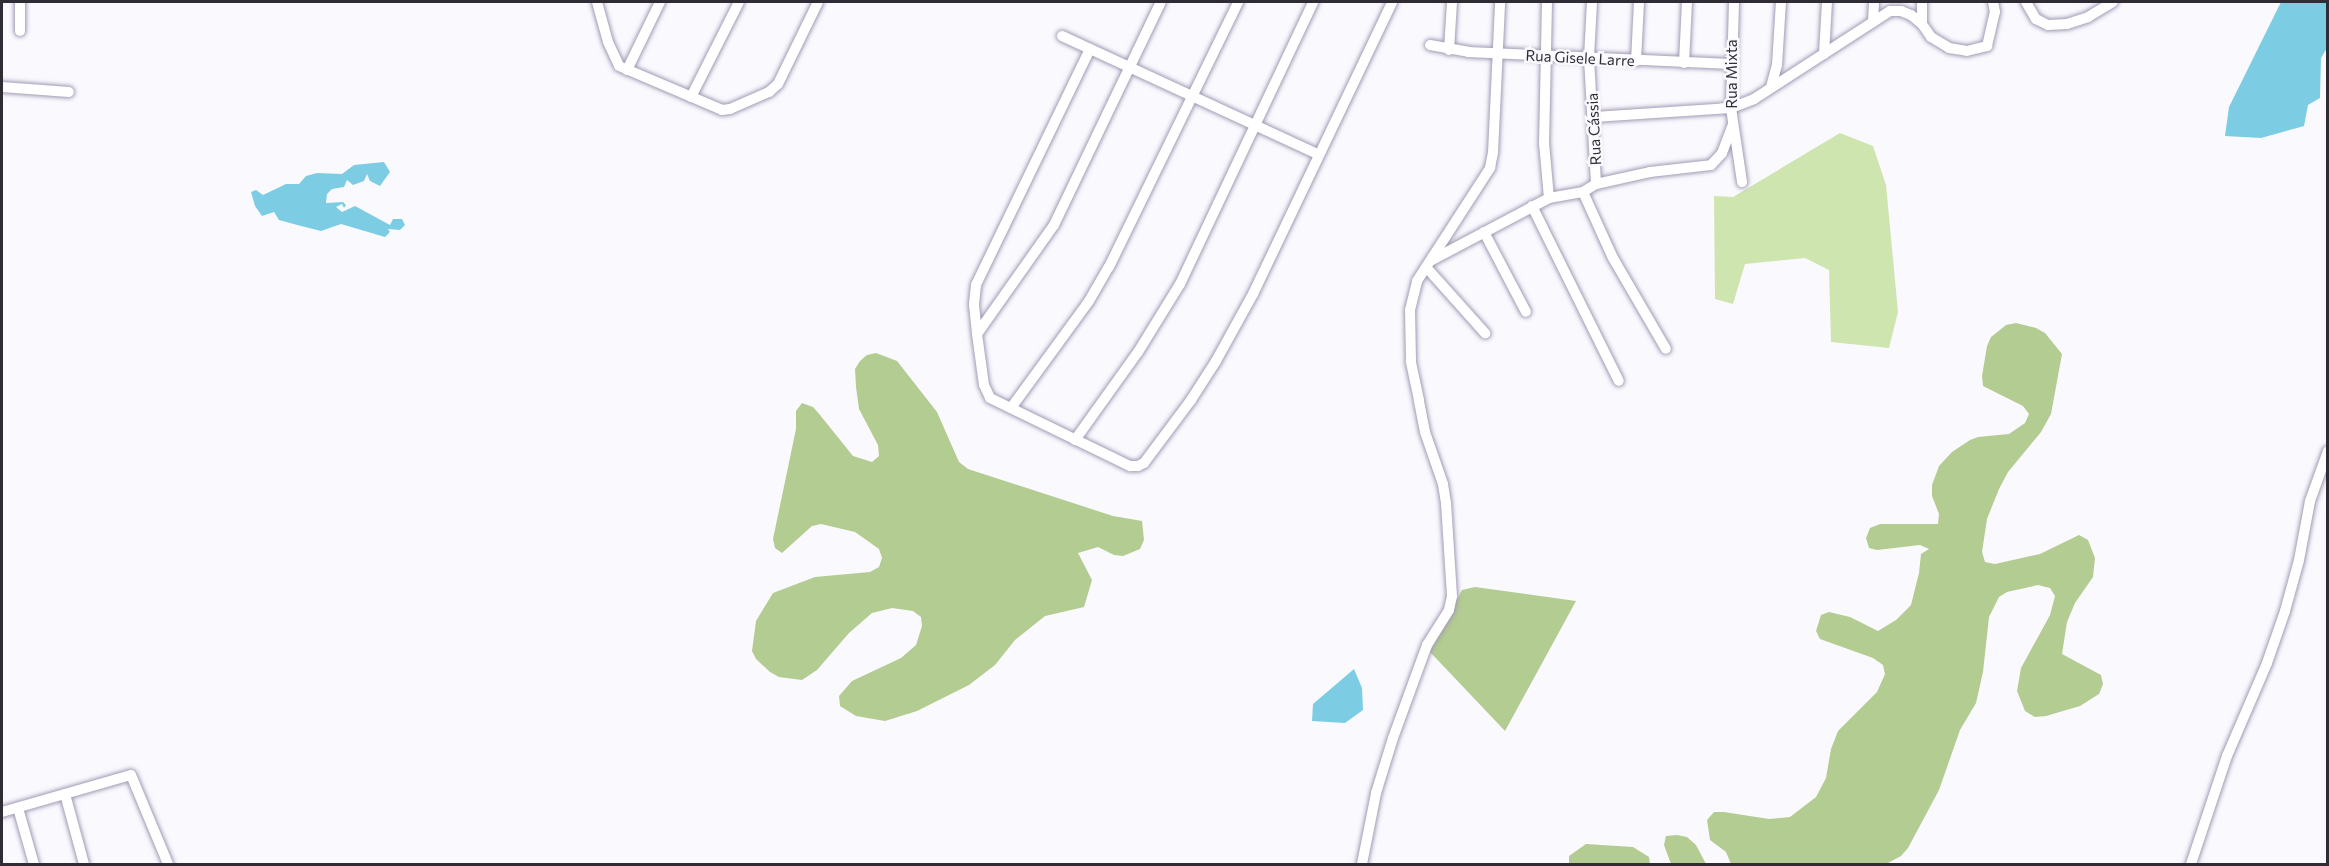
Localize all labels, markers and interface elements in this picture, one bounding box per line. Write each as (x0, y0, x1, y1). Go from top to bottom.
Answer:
street label: Rua Mixta (1723, 39, 1741, 109)
street label: Rua Gisele Larre (1525, 46, 1635, 70)
street label: Rua Cássia (1583, 92, 1605, 166)

